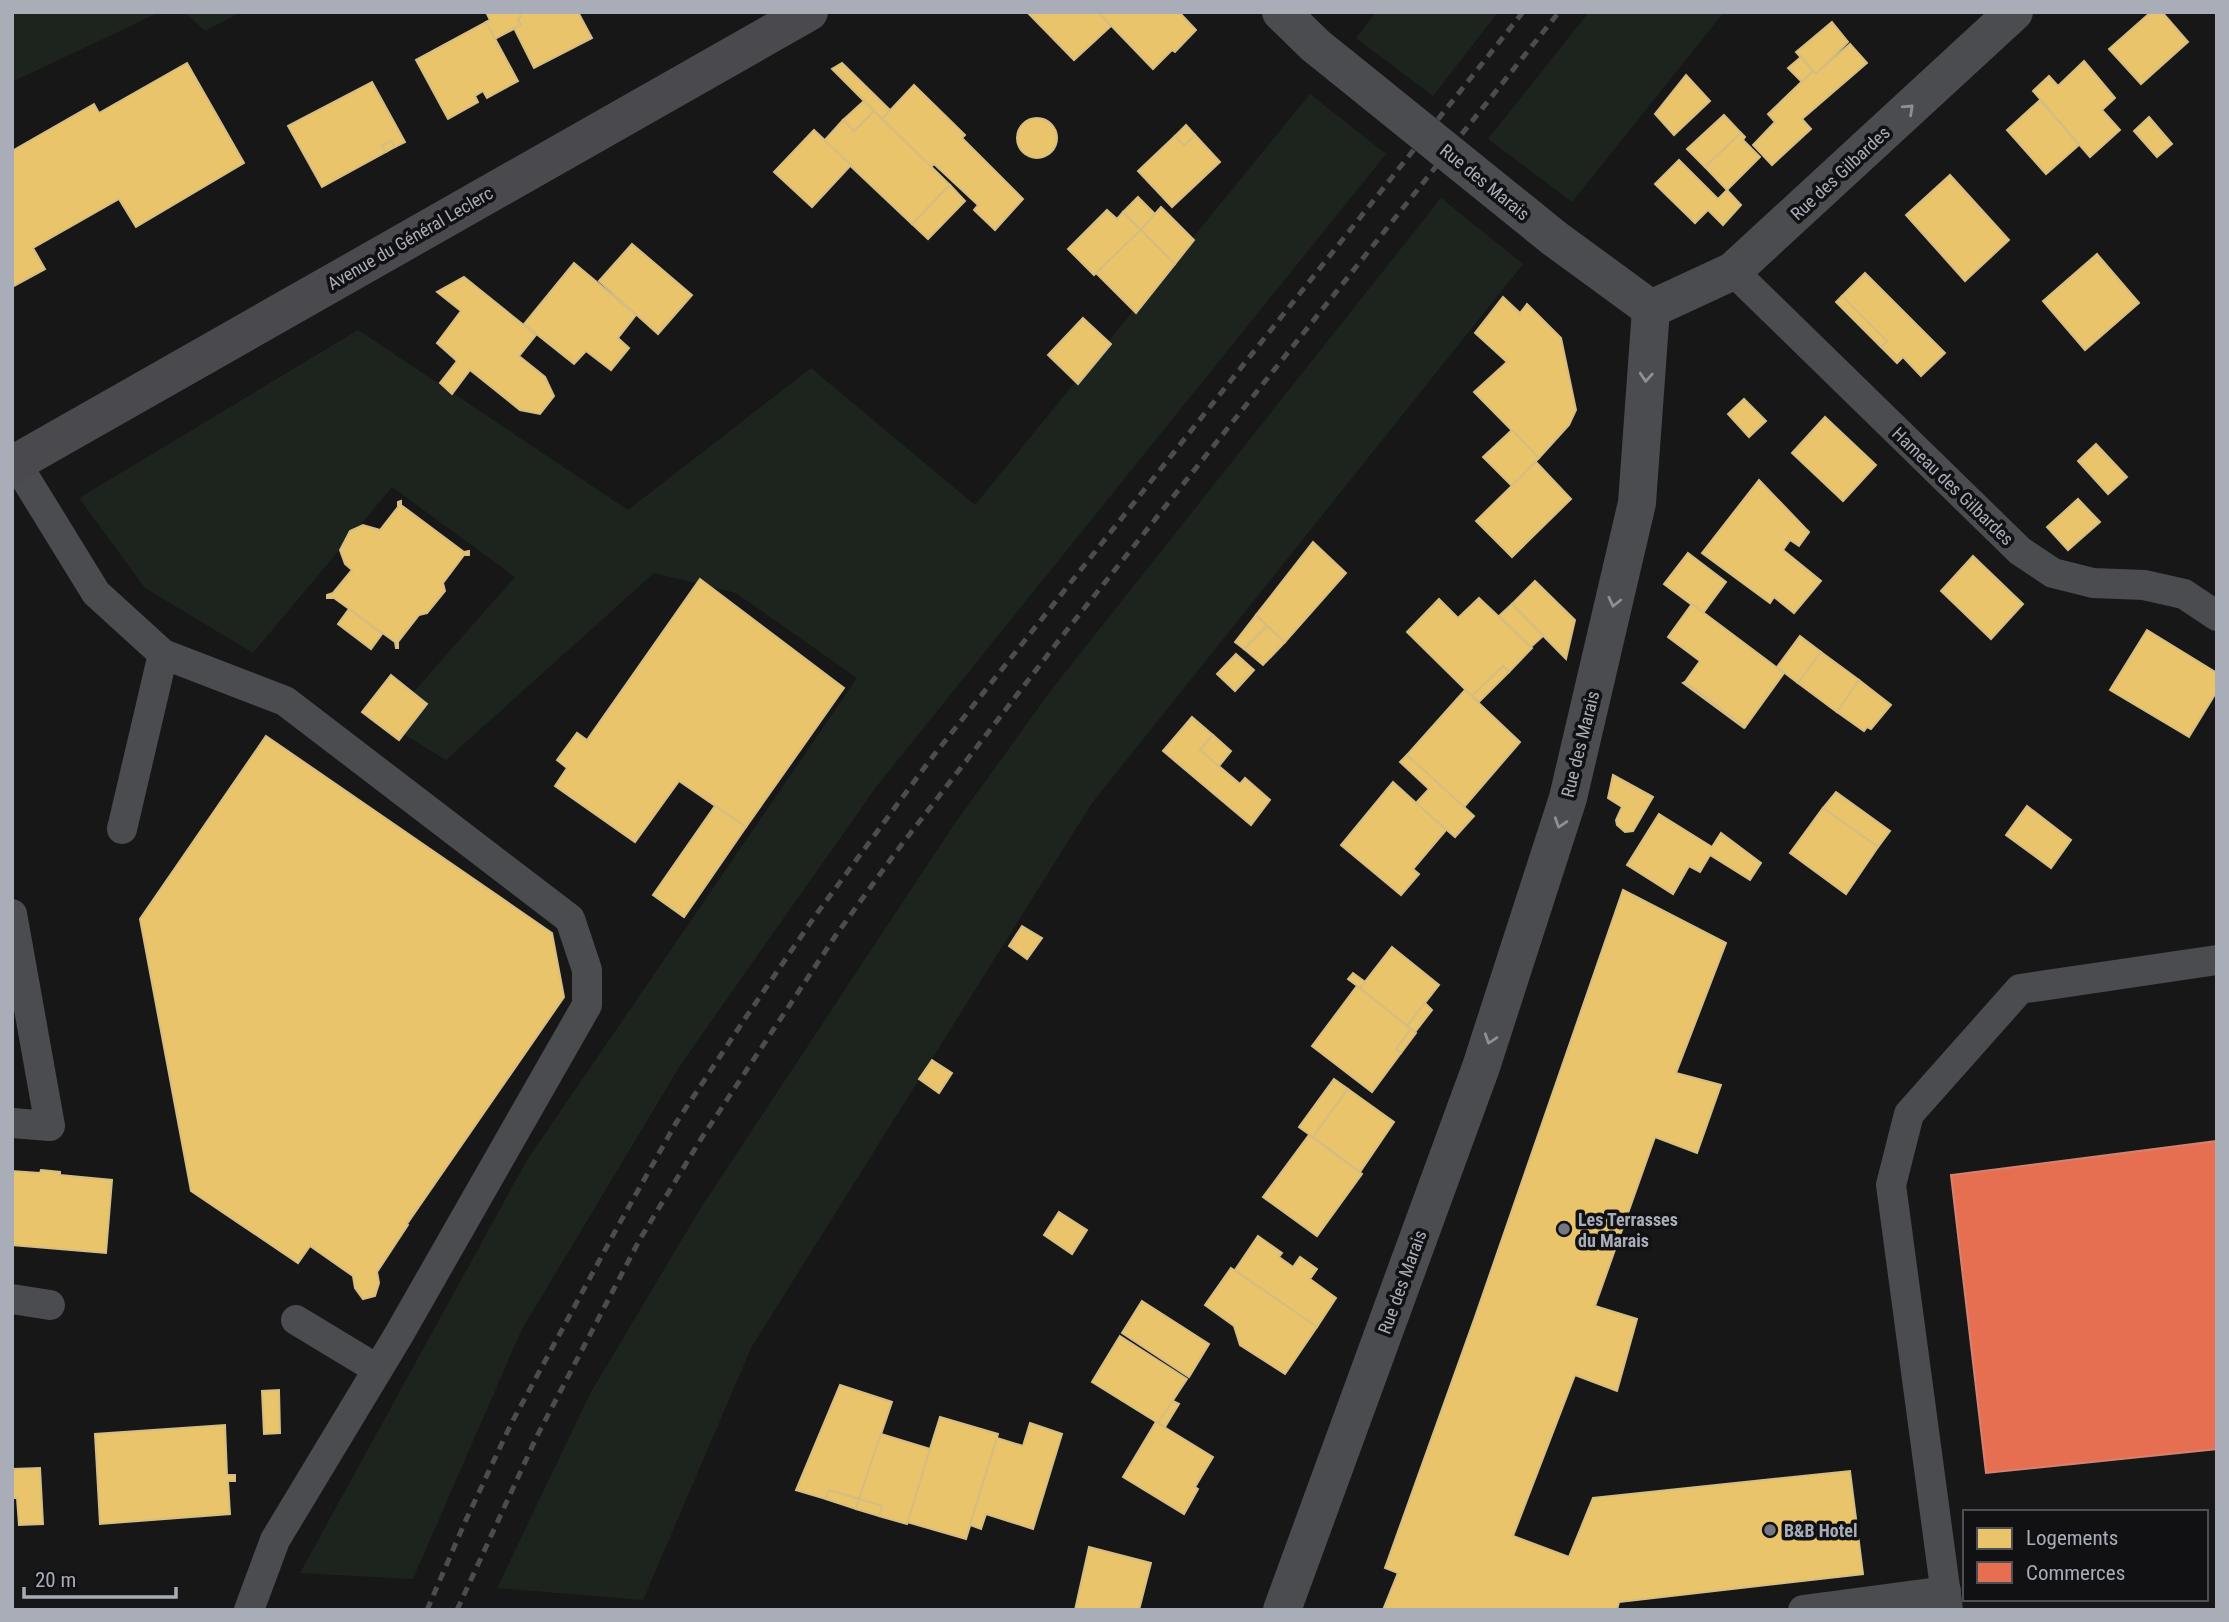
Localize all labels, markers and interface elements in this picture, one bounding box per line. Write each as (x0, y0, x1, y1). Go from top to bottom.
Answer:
one-way arrow (1901, 105, 1914, 117)
street label: Rue des Gilbardes (1786, 122, 1894, 224)
street label: Rue des Marais (1436, 140, 1534, 224)
street label: Avenue du Général Leclerc (324, 182, 496, 294)
one-way arrow (1639, 372, 1654, 383)
street label: Hameau des Gilbardes (1888, 423, 2018, 549)
one-way arrow (1608, 596, 1622, 608)
street label: Rue des Marais (1557, 689, 1603, 799)
one-way arrow (1554, 816, 1568, 828)
one-way arrow (1484, 1033, 1498, 1045)
place label: Les Terrasses du Marais (1578, 1209, 1678, 1251)
marker: Les Terrasses du Marais (1556, 1221, 1572, 1237)
street label: Rue des Marais (1374, 1227, 1430, 1337)
legend (1963, 1510, 2208, 1601)
place label: B&B Hotel (1784, 1520, 1857, 1541)
marker: B&B Hotel (1762, 1522, 1778, 1538)
text: Logements (2026, 1526, 2118, 1550)
scale bar (24, 1556, 177, 1600)
text: Commerces (2026, 1561, 2125, 1585)
text: 20 m (35, 1568, 76, 1592)

